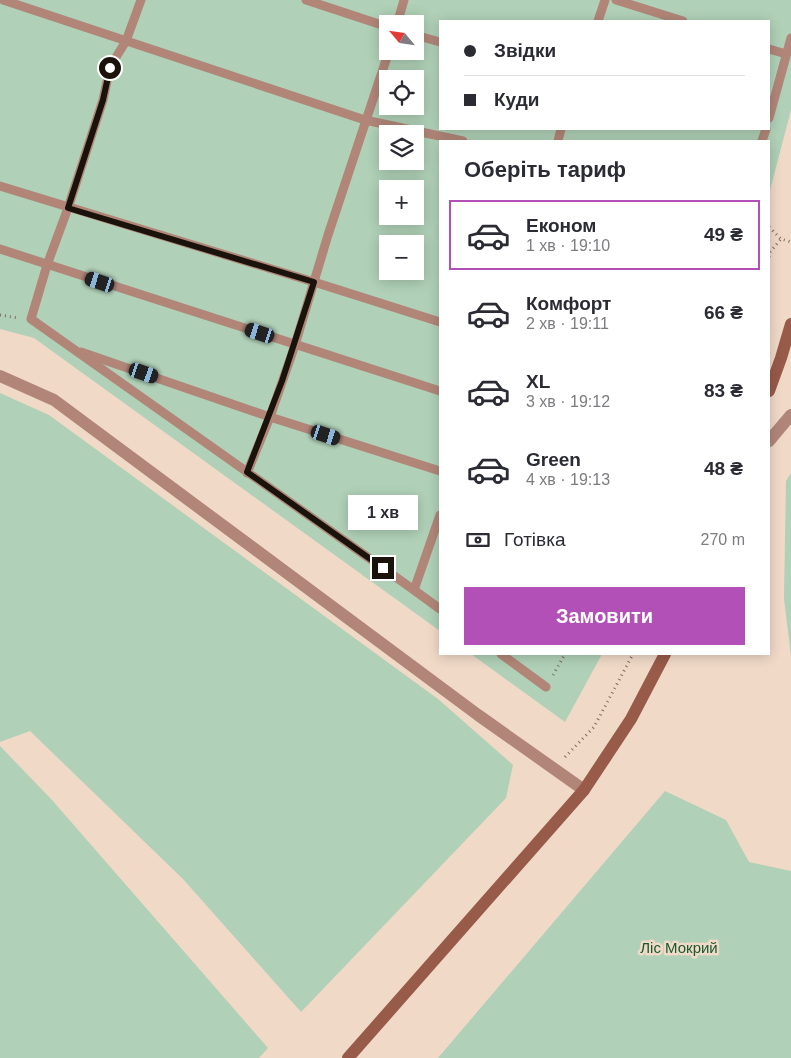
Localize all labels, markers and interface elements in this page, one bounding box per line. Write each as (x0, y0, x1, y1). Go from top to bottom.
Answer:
north arrow (379, 15, 424, 60)
map controls (379, 15, 424, 280)
text: Звідки (494, 40, 556, 61)
route start (99, 57, 121, 79)
button: locate (379, 70, 424, 115)
text: Куди (494, 89, 539, 110)
button: layers (379, 125, 424, 170)
text: Оберіть тариф (464, 157, 626, 182)
button: + (379, 180, 424, 225)
icon: car (466, 213, 511, 258)
text: Економ (526, 215, 596, 236)
text: 49 ₴ (704, 224, 743, 245)
button: − (379, 235, 424, 280)
text: 1 хв · 19:10 (526, 237, 610, 254)
car (83, 270, 116, 294)
icon: car (466, 291, 511, 336)
text: Комфорт (526, 293, 611, 314)
text: 66 ₴ (704, 302, 743, 323)
text: 2 хв · 19:11 (526, 315, 609, 332)
car (243, 321, 276, 345)
car (127, 361, 160, 385)
icon: car (466, 369, 511, 414)
text: XL (526, 371, 550, 392)
text: 83 ₴ (704, 380, 743, 401)
text: 3 хв · 19:12 (526, 393, 610, 410)
car (309, 423, 342, 447)
icon: car (466, 447, 511, 492)
text: Green (526, 449, 581, 470)
text: 48 ₴ (704, 458, 743, 479)
text: 4 хв · 19:13 (526, 471, 610, 488)
callout: 1 хв (348, 496, 418, 530)
text: 1 хв (367, 504, 399, 521)
icon: cash (464, 526, 492, 554)
text: Готівка (504, 529, 565, 550)
text: 270 m (701, 531, 745, 548)
route end (372, 557, 394, 579)
button: Замовити (464, 587, 745, 645)
park label: Ліс Мокрий (640, 939, 718, 956)

